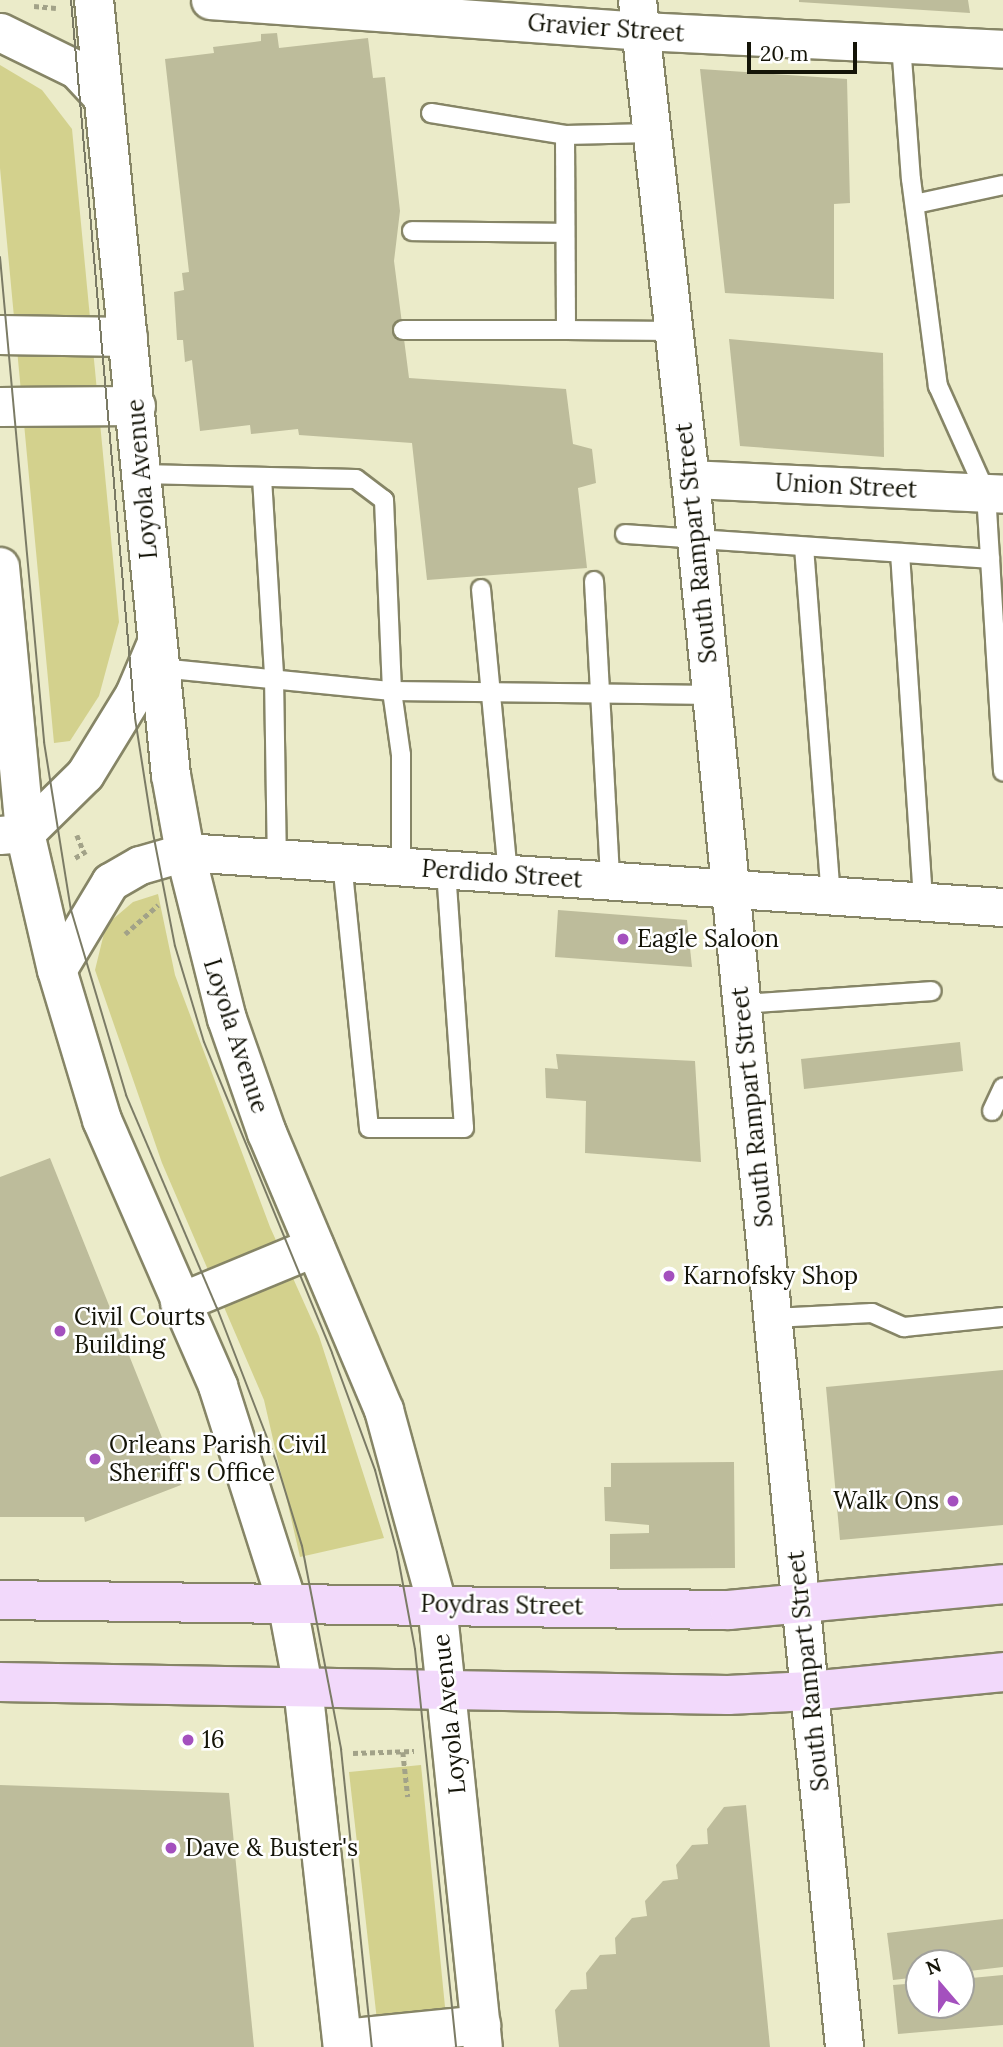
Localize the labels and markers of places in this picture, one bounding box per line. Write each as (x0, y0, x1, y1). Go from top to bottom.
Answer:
place label: Eagle Saloon (637, 925, 779, 953)
marker: Eagle Saloon (615, 931, 631, 947)
place label: Karnofsky Shop (683, 1262, 858, 1290)
marker: Karnofsky Shop (661, 1268, 677, 1284)
place label: Civil Courts Building (74, 1303, 205, 1359)
marker: Civil Courts Building (52, 1323, 68, 1339)
place label: Orleans Parish Civil Sheriff's Office (109, 1431, 327, 1487)
marker: Orleans Parish Civil Sheriff's Office (87, 1451, 103, 1467)
place label: Walk Ons (833, 1487, 939, 1515)
marker: Walk Ons (945, 1493, 961, 1509)
place label: 16 (202, 1726, 225, 1754)
marker: 16 (180, 1732, 196, 1748)
place label: Dave & Buster's (185, 1834, 358, 1862)
marker: Dave & Buster's (163, 1840, 179, 1856)

